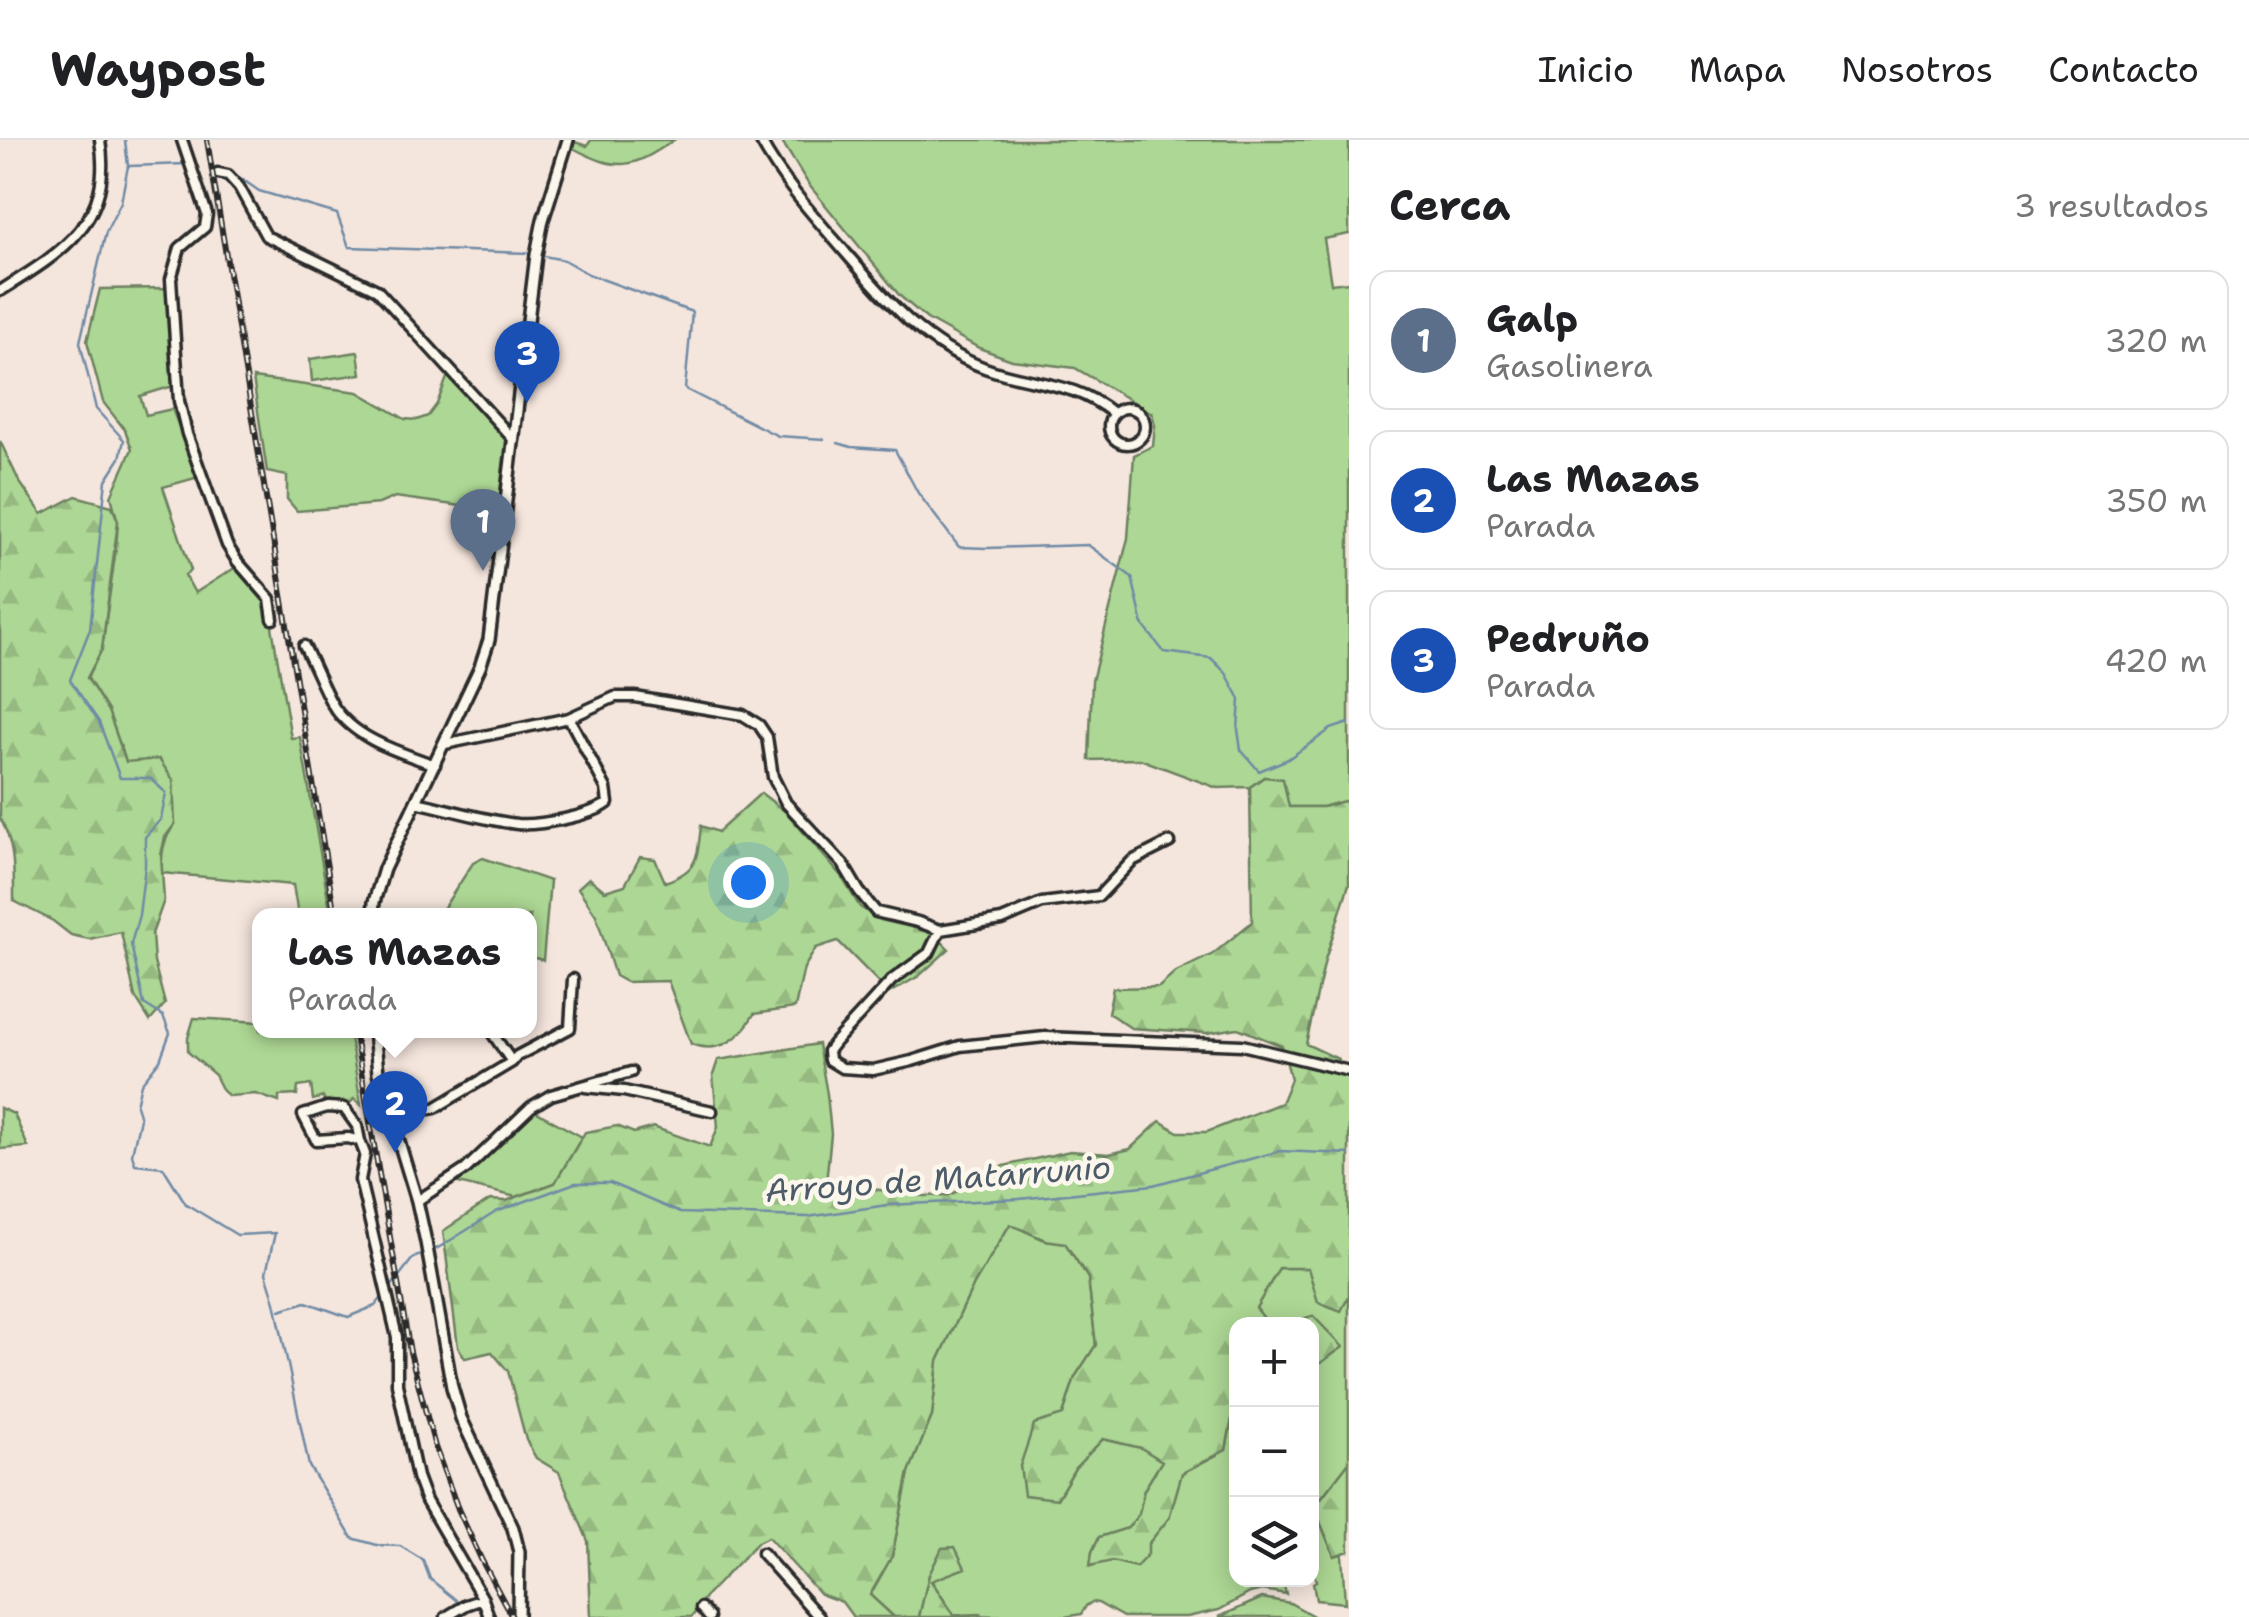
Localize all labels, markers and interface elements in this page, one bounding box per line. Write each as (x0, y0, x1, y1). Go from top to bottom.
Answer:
text: Waypost (50, 37, 266, 101)
text: Inicio (1538, 46, 1634, 93)
text: Mapa (1689, 46, 1786, 93)
text: Nosotros (1841, 46, 1993, 93)
text: Contacto (2048, 46, 2199, 93)
text: Cerca (1389, 177, 1510, 233)
text: 3 resultados (2014, 184, 2209, 227)
text: Galp (1486, 293, 1578, 344)
text: 1 (1416, 319, 1431, 362)
text: 320 m (2104, 319, 2207, 362)
pin: 3 (494, 320, 560, 403)
text: Gasolinera (1486, 344, 1653, 387)
text: Las Mazas (1486, 453, 1700, 504)
text: 2 (1412, 479, 1435, 522)
text: 350 m (2105, 479, 2207, 522)
pin: 1 (450, 488, 516, 571)
text: Parada (1486, 504, 1595, 547)
text: Pedruño (1486, 613, 1650, 664)
text: 3 (1412, 639, 1435, 682)
text: 420 m (2105, 639, 2207, 682)
text: Parada (1486, 664, 1595, 707)
your location (723, 857, 774, 908)
popup (252, 908, 537, 1038)
text: Las Mazas (288, 926, 501, 977)
text: Parada (288, 977, 397, 1020)
pin: 2 (362, 1070, 428, 1153)
water label: Arroyo de Matarrunio (764, 1145, 1112, 1212)
map controls (1229, 1317, 1319, 1587)
button: + (1229, 1317, 1319, 1407)
button: − (1229, 1407, 1319, 1497)
button: layers (1229, 1497, 1319, 1587)

